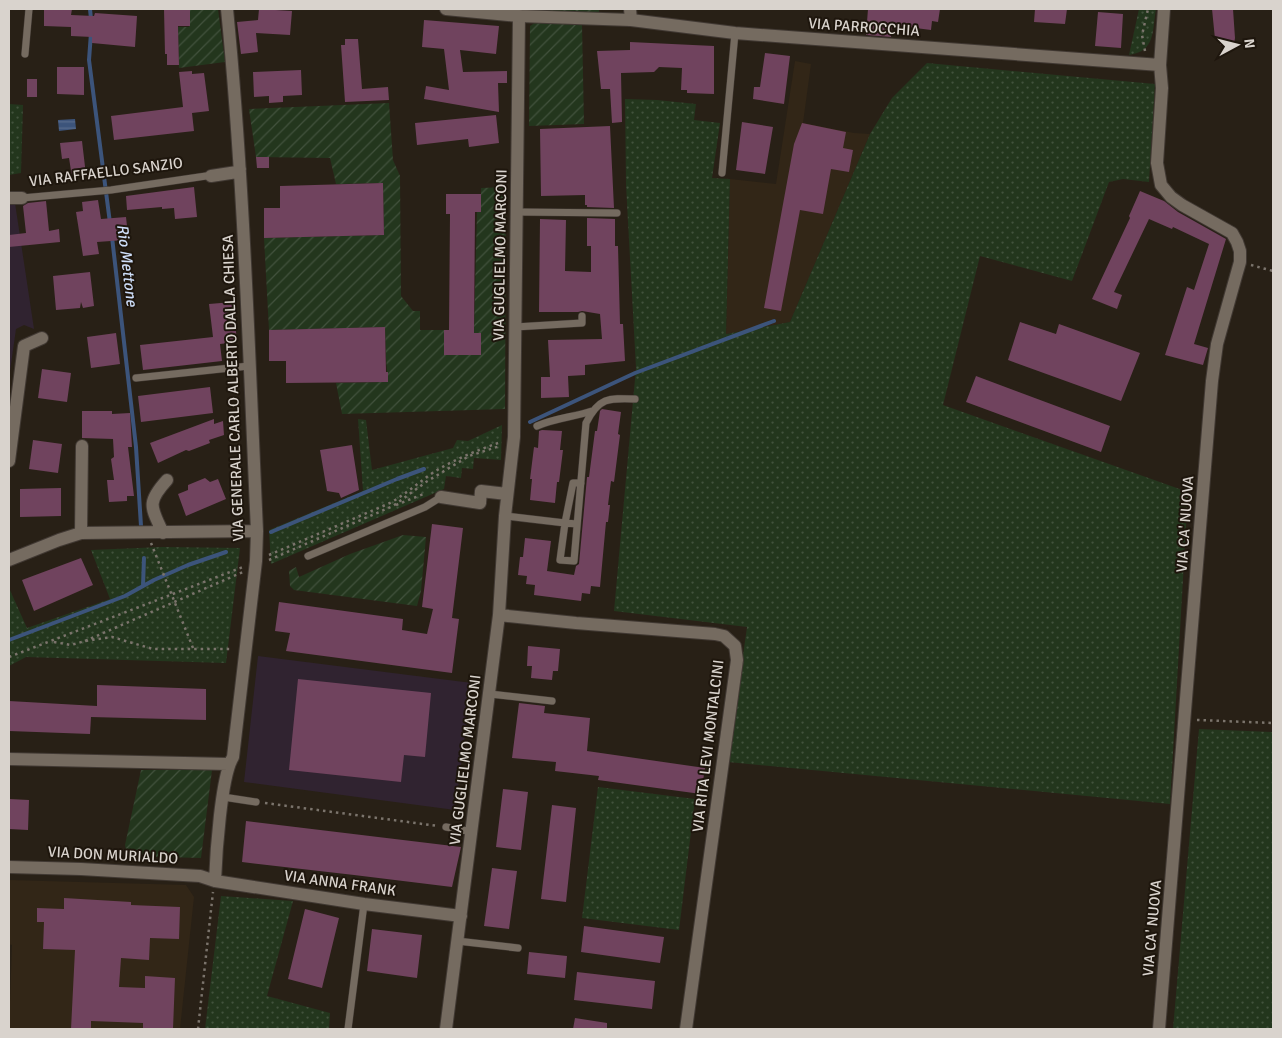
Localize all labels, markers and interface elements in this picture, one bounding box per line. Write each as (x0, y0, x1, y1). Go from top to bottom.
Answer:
street label: VIA PARROCCHIA (808, 14, 920, 40)
north arrow (1212, 20, 1262, 70)
text: N (1240, 38, 1258, 49)
street label: VIA RAFFAELLO SANZIO (28, 154, 184, 190)
street label: VIA GUGLIELMO MARCONI (490, 169, 510, 341)
water label: Rio Mettone (112, 223, 142, 308)
street label: VIA GENERALE CARLO ALBERTO DALLA CHIESA (219, 234, 247, 542)
street label: VIA CA' NUOVA (1173, 475, 1197, 573)
street label: VIA RITA LEVI MONTALCINI (688, 659, 728, 833)
street label: VIA GUGLIELMO MARCONI (446, 674, 484, 846)
street label: VIA DON MURIALDO (47, 843, 179, 867)
street label: VIA ANNA FRANK (283, 866, 397, 900)
street label: VIA CA' NUOVA (1139, 879, 1165, 977)

